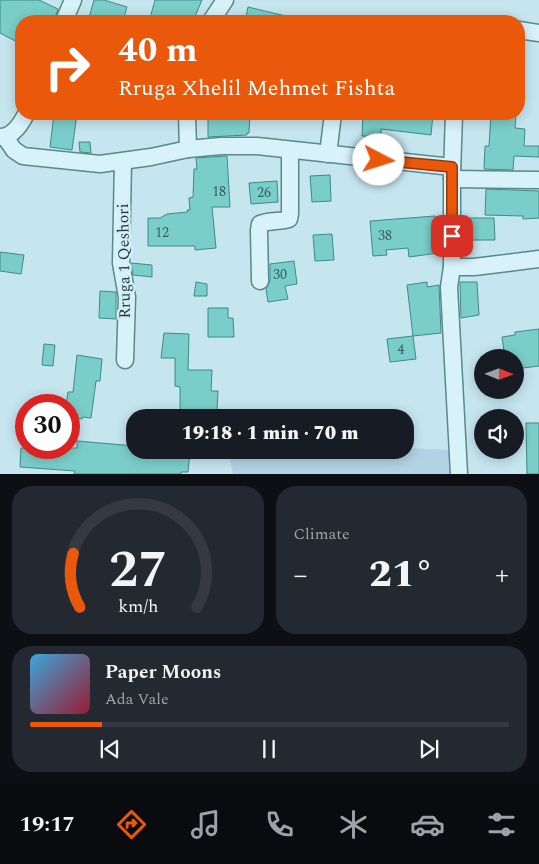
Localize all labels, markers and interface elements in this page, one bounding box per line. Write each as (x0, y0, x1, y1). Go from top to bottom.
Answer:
text: 40 m (118, 24, 198, 77)
icon: right (35, 35, 100, 100)
text: Rruga Xhelil Mehmet Fishta (118, 72, 395, 105)
position arrow (352, 133, 404, 185)
house number: 18 (212, 181, 226, 202)
house number: 26 (257, 182, 271, 203)
street label: Rruga 1 Qeshori (111, 203, 137, 319)
pin (431, 215, 473, 257)
house number: 12 (155, 222, 169, 243)
icon: arrive (438, 222, 466, 250)
house number: 38 (378, 225, 392, 246)
house number: 30 (273, 264, 287, 285)
house number: 4 (398, 339, 405, 360)
north arrow (474, 349, 524, 399)
map controls (474, 349, 524, 459)
speed limit sign: 30 (15, 394, 80, 459)
button: sound (474, 409, 524, 459)
text: 19:18 · 1 min · 70 m (181, 419, 359, 448)
text: Climate (294, 522, 350, 546)
text: 27 (109, 531, 167, 610)
text: 21° (369, 546, 434, 604)
text: − (294, 554, 308, 597)
text: + (495, 554, 509, 597)
text: km/h (118, 593, 158, 620)
text: Paper Moons (105, 658, 221, 687)
text: Ada Vale (105, 687, 169, 711)
icon: previous (96, 735, 124, 763)
icon: pause (255, 735, 283, 763)
icon: next (415, 735, 443, 763)
icon: directions (114, 807, 149, 842)
icon: music (188, 807, 223, 842)
icon: phone (262, 807, 297, 842)
icon: climate (336, 807, 371, 842)
icon: car (410, 807, 445, 842)
icon: filters (484, 807, 519, 842)
text: 19:17 (20, 808, 75, 841)

